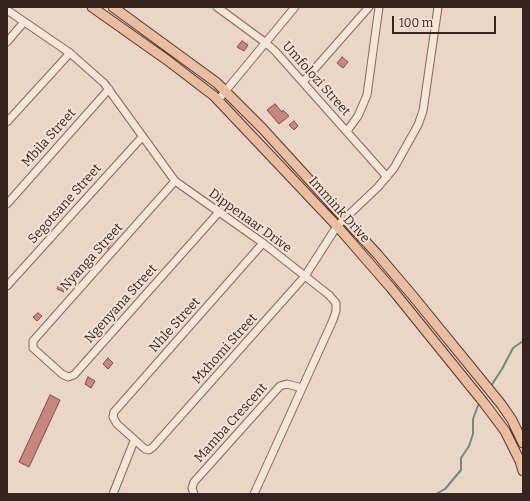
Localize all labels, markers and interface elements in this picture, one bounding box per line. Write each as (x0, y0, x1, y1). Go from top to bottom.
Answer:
scale bar (394, 8, 498, 34)
text: 100 m (399, 16, 433, 30)
street label: Umfolozi Street (279, 39, 353, 119)
street label: Mbila Street (19, 106, 79, 170)
street label: Segotsane Street (25, 161, 105, 247)
street label: Immink Drive (305, 174, 373, 246)
street label: Dippenaar Drive (206, 186, 294, 256)
street label: Nyanga Street (58, 220, 126, 294)
street label: Ngenyana Street (82, 261, 160, 347)
street label: Nhle Street (146, 294, 204, 356)
street label: Mxhomi Street (189, 311, 261, 387)
street label: Mamba Crescent (191, 380, 271, 466)

